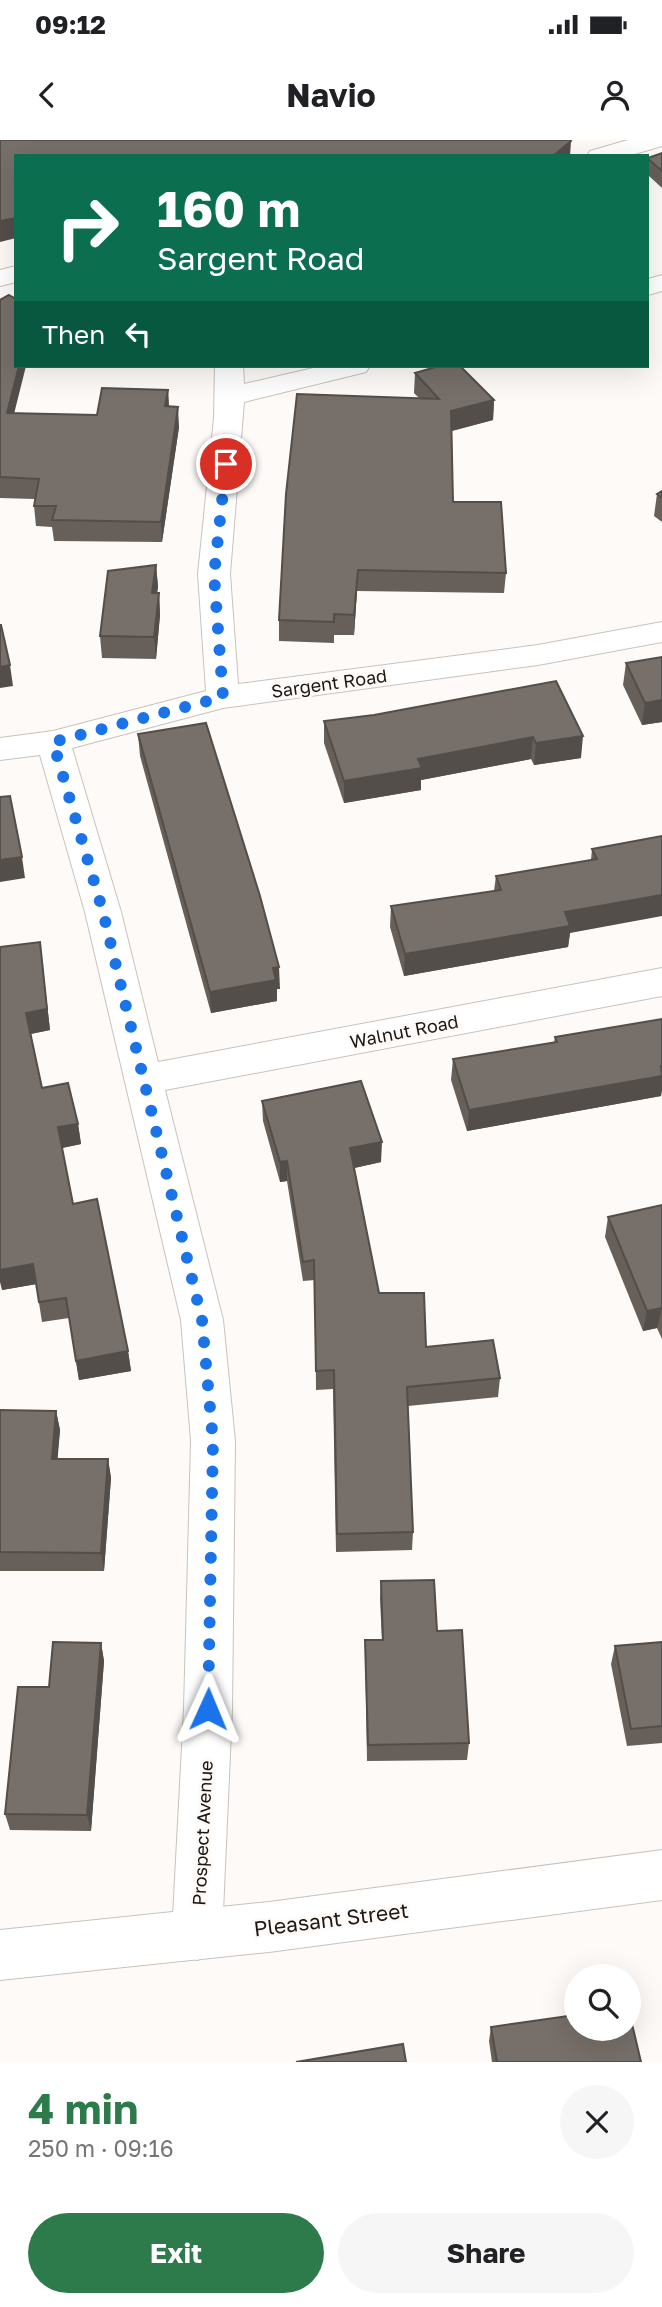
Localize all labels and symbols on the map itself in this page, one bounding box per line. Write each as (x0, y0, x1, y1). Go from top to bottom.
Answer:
pin (196, 434, 256, 494)
street label: Sargent Road (270, 664, 388, 702)
street label: Walnut Road (348, 1010, 460, 1052)
position arrow (171, 1672, 245, 1746)
street label: Prospect Avenue (187, 1760, 217, 1906)
street label: Pleasant Street (252, 1897, 410, 1941)

